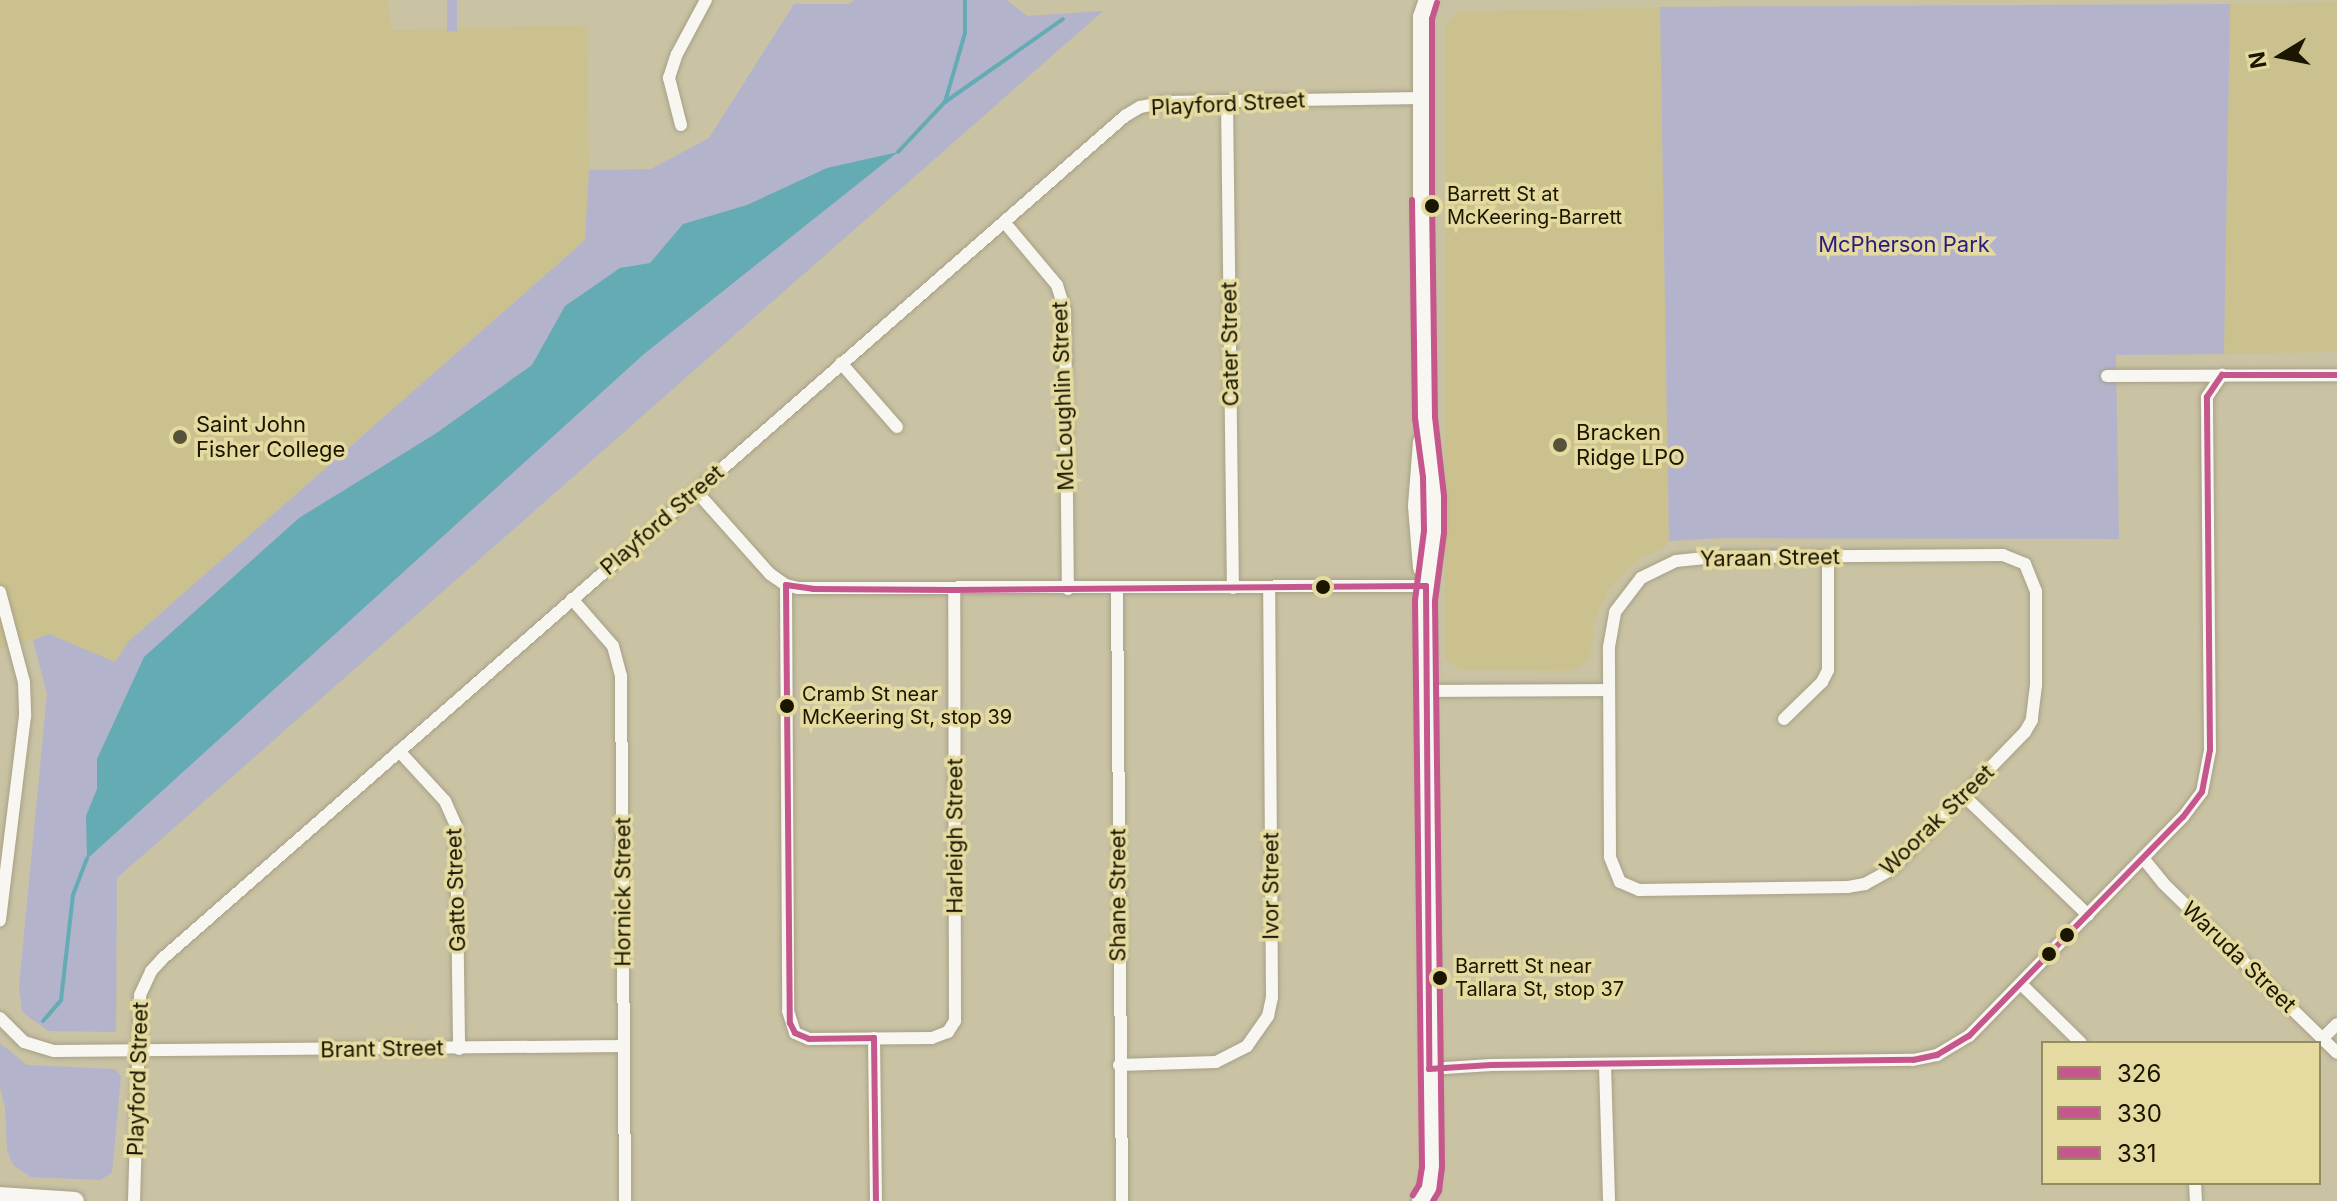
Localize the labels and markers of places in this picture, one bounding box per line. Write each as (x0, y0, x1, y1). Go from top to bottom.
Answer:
place label: Barrett St at McKeering-Barrett (1447, 182, 1622, 229)
marker: Barrett St at McKeering-Barrett (1424, 198, 1440, 214)
place label: Saint John Fisher College (196, 411, 345, 462)
place label: Bracken Ridge LPO (1576, 419, 1685, 470)
marker: Saint John Fisher College (171, 428, 189, 446)
marker: Bracken Ridge LPO (1551, 436, 1569, 454)
unlabelled marker (1315, 579, 1331, 595)
place label: Cramb St near McKeering St, stop 39 (802, 682, 1012, 729)
marker: Cramb St near McKeering St, stop 39 (779, 698, 795, 714)
unlabelled marker (2059, 927, 2075, 943)
unlabelled marker (2041, 946, 2057, 962)
place label: Barrett St near Tallara St, stop 37 (1455, 954, 1624, 1001)
marker: Barrett St near Tallara St, stop 37 (1432, 970, 1448, 986)

